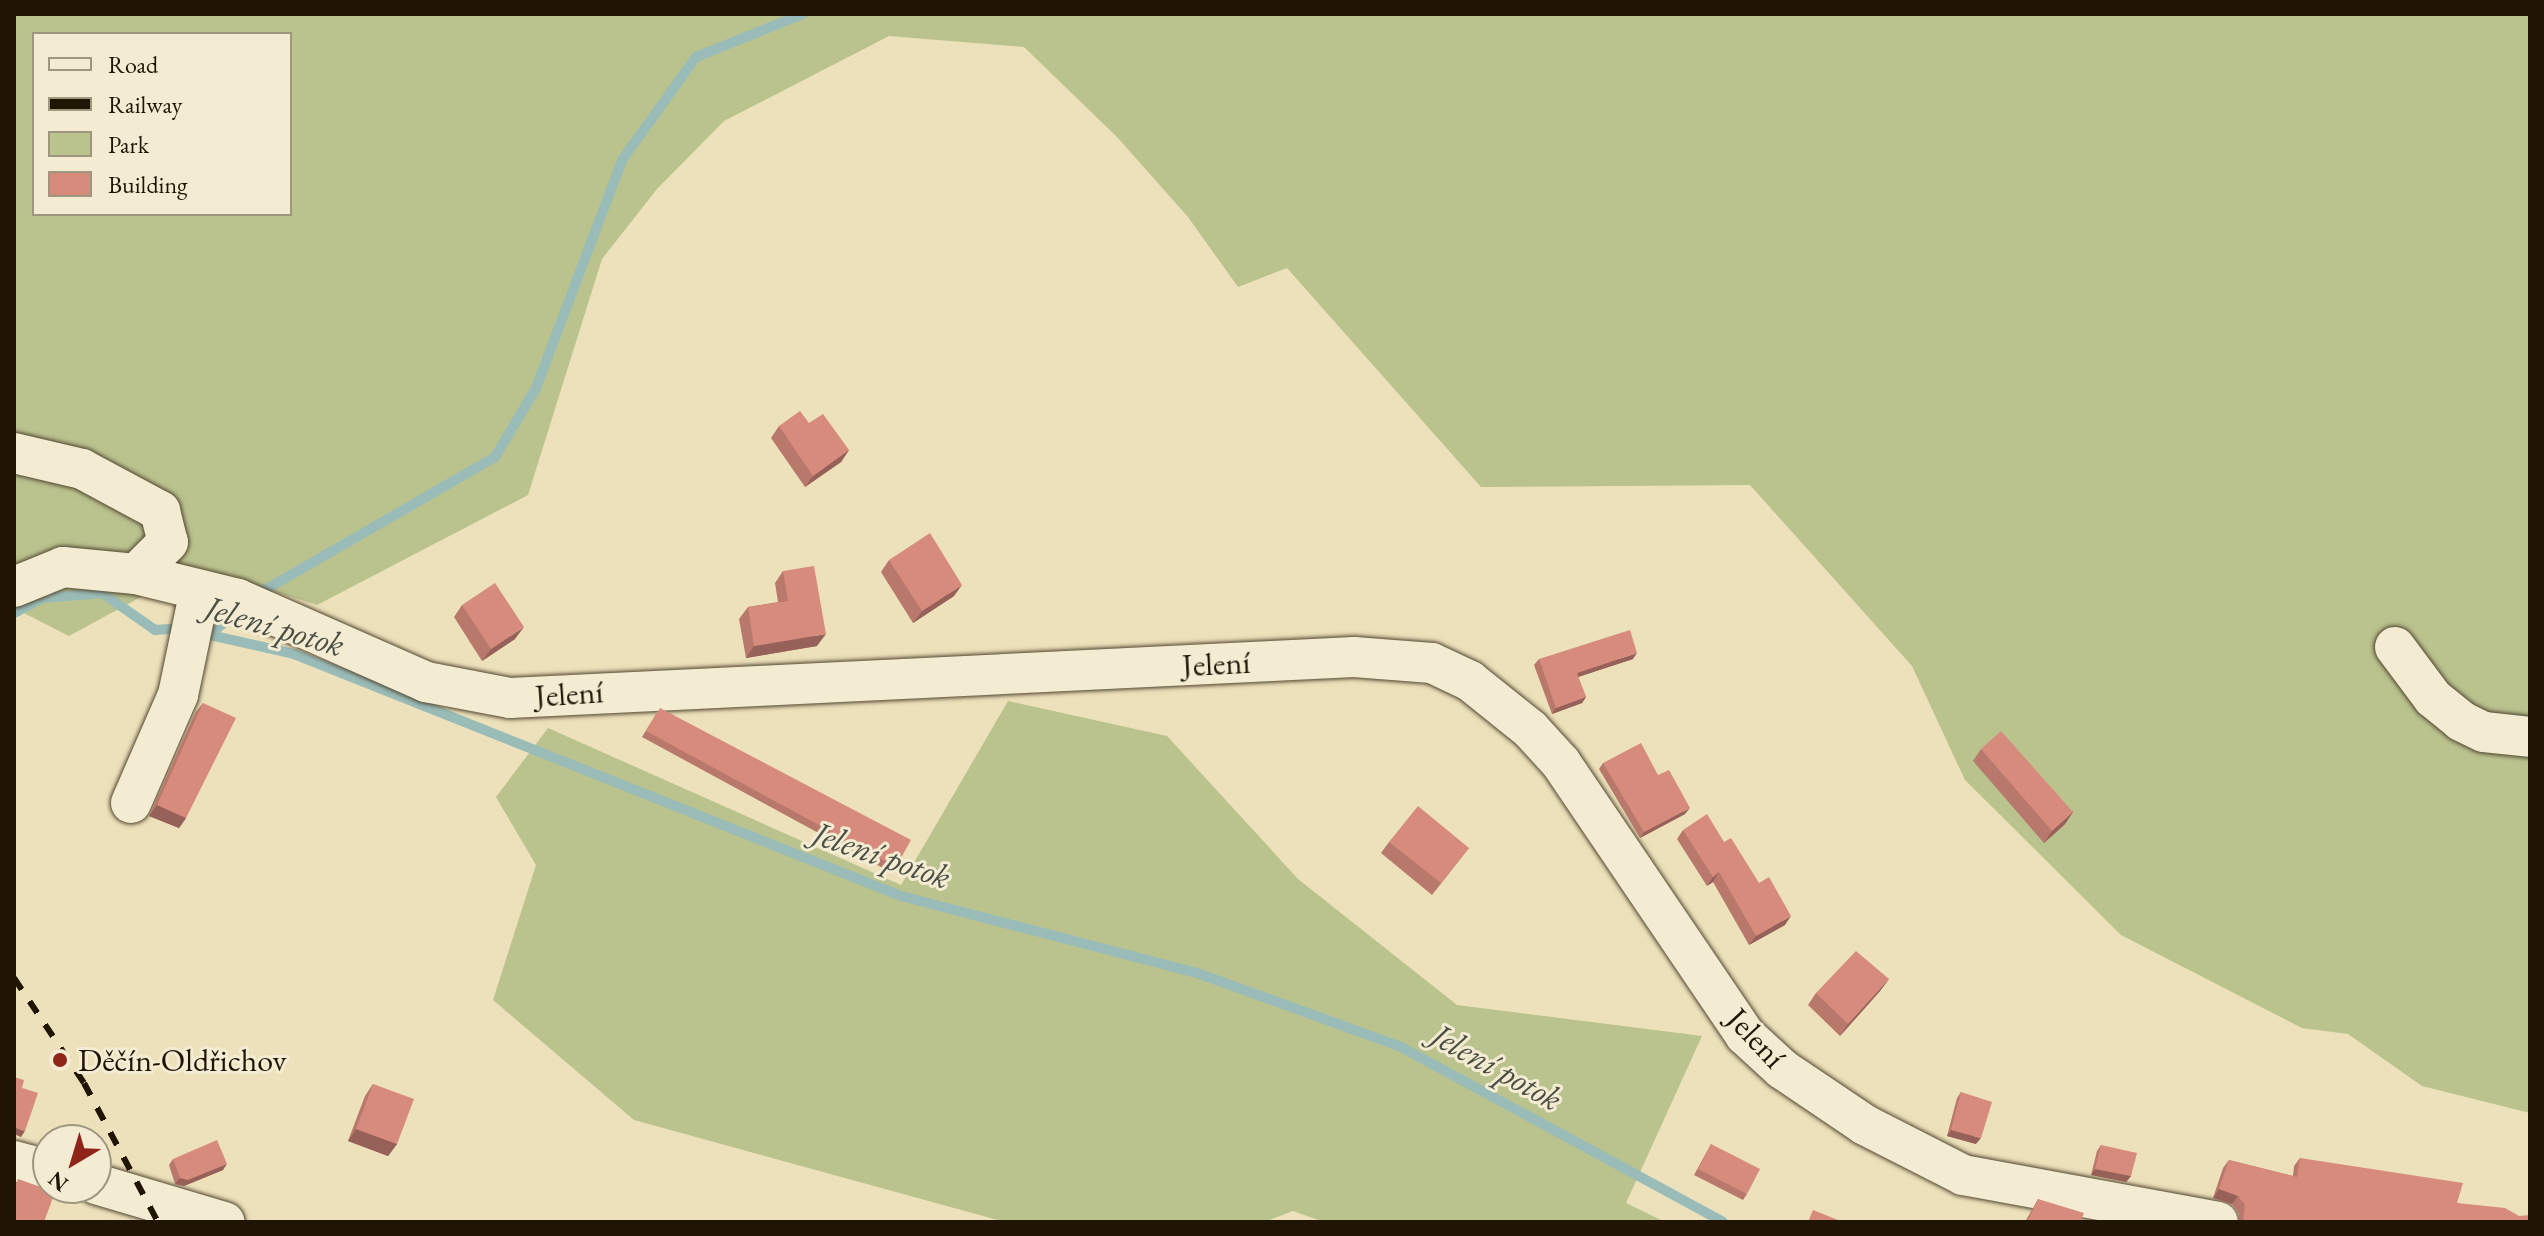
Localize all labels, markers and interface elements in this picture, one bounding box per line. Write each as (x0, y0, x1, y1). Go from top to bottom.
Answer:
legend (32, 32, 292, 216)
text: Road (108, 49, 158, 80)
text: Railway (108, 89, 182, 120)
text: Park (108, 129, 149, 160)
text: Building (108, 169, 188, 200)
water label: Jelení potok (201, 587, 349, 665)
street label: Jelení (1181, 643, 1251, 685)
street label: Jelení (534, 672, 604, 716)
water label: Jelení potok (808, 813, 956, 897)
street label: Jelení (1719, 1000, 1793, 1076)
water label: Jelení potok (1425, 1015, 1569, 1119)
place label: Děčín-Oldřichov (78, 1041, 287, 1079)
marker: Děčín-Oldřichov (49, 1049, 71, 1071)
north arrow (32, 1124, 112, 1204)
text: N (42, 1165, 74, 1199)

